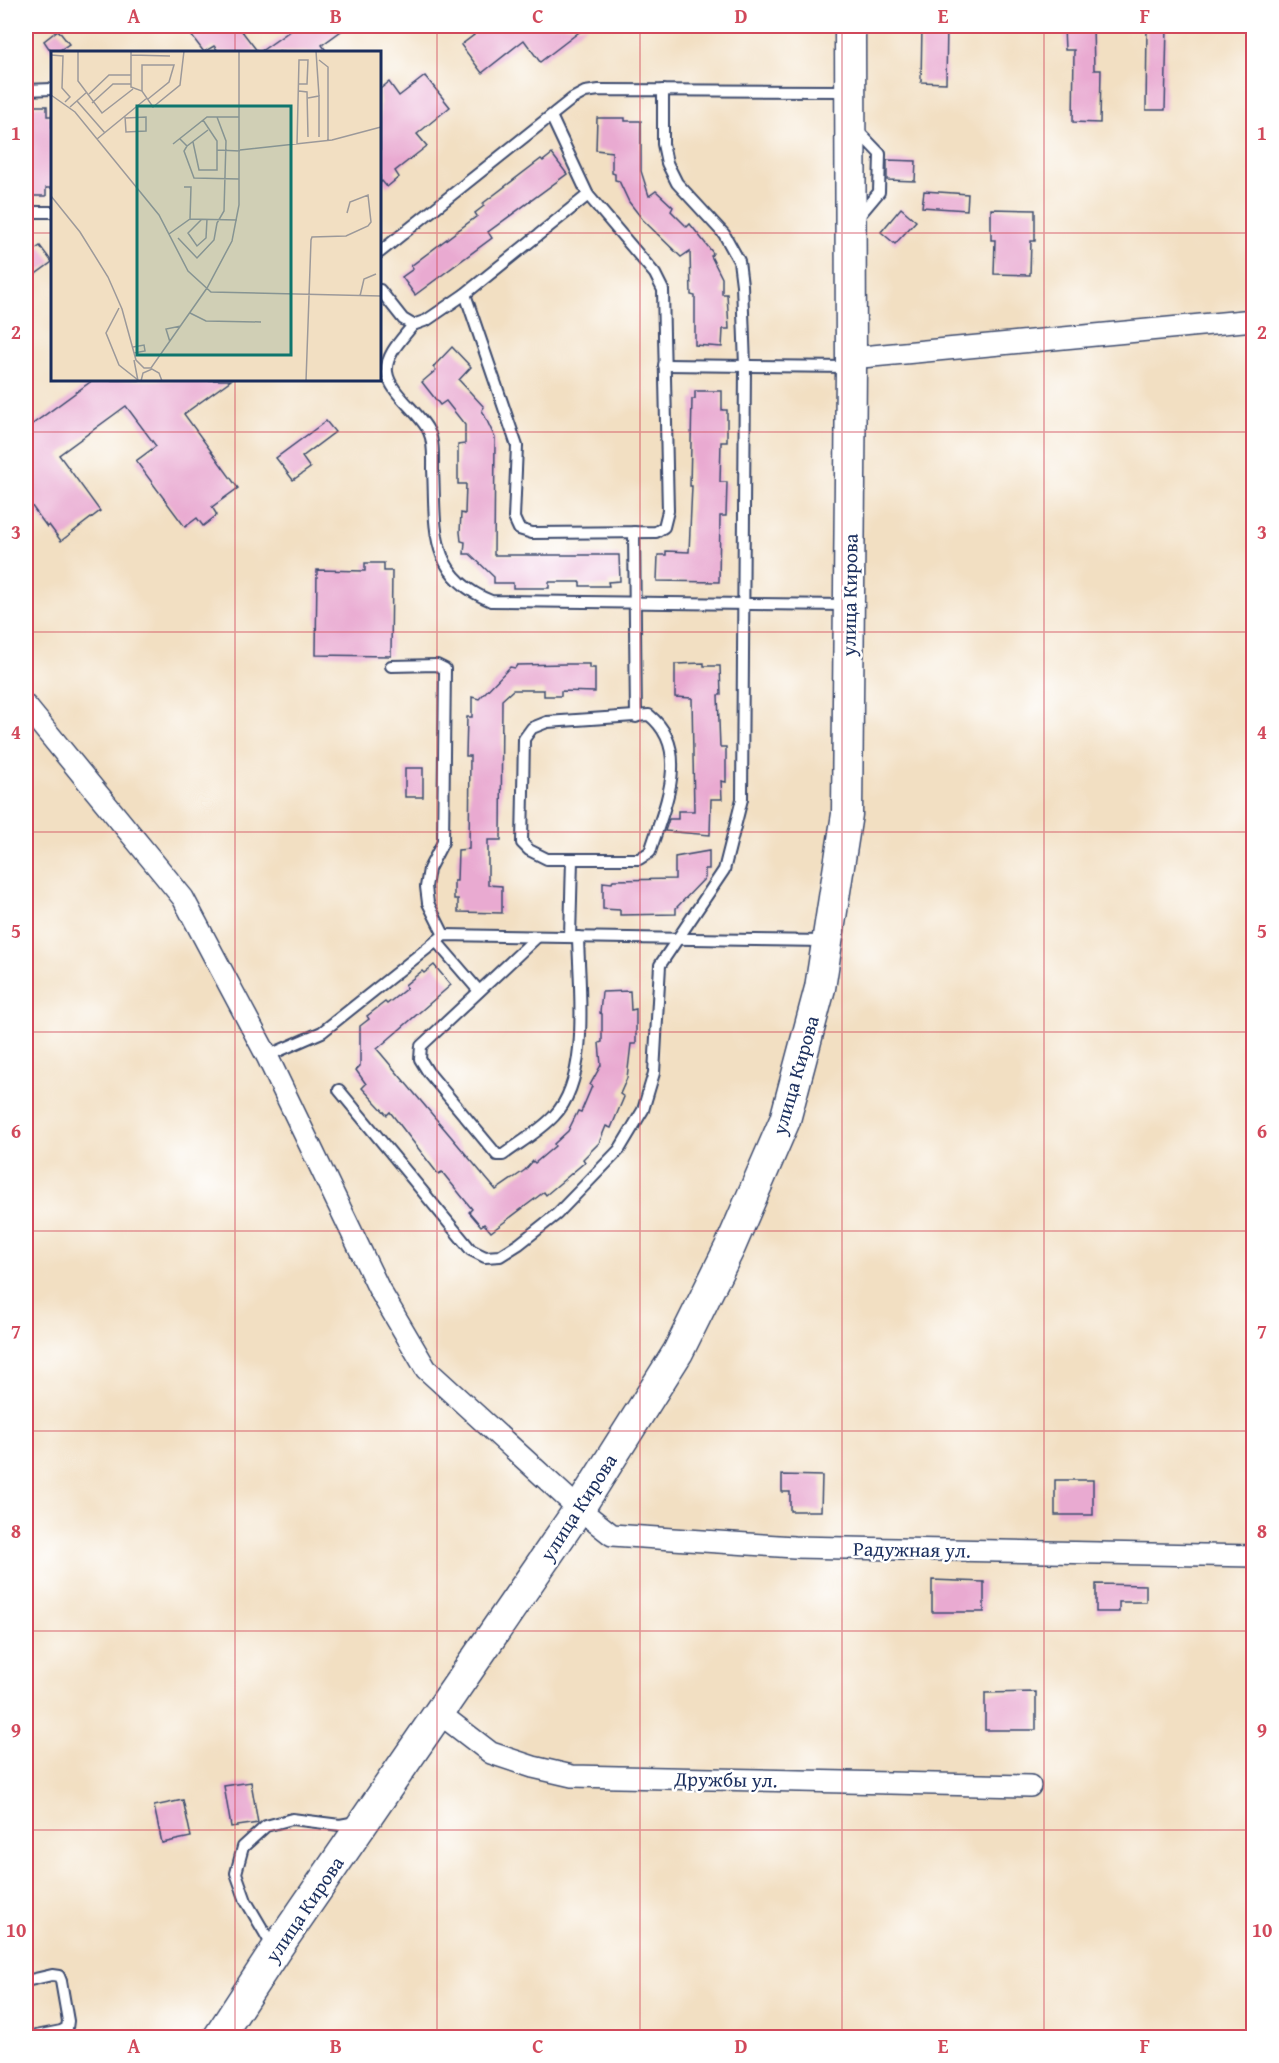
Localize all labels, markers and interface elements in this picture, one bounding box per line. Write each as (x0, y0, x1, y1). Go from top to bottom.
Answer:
text: A (128, 1, 141, 30)
text: B (330, 1, 342, 30)
text: C (532, 1, 544, 30)
text: D (734, 1, 748, 30)
text: E (938, 1, 949, 30)
text: F (1140, 1, 1150, 30)
inset map (51, 51, 381, 381)
text: 1 (11, 118, 21, 147)
text: 1 (1257, 118, 1267, 147)
text: 2 (11, 317, 21, 346)
text: 2 (1257, 317, 1267, 346)
text: 3 (11, 517, 21, 546)
text: 3 (1257, 517, 1267, 546)
street label: улица Кирова (833, 533, 865, 658)
text: 4 (11, 717, 21, 746)
text: 4 (1257, 717, 1267, 746)
text: 5 (11, 916, 21, 945)
text: 5 (1257, 916, 1267, 945)
street label: улица Кирова (764, 1012, 826, 1139)
text: 6 (11, 1116, 21, 1145)
text: 6 (1257, 1116, 1267, 1145)
text: 7 (11, 1316, 21, 1345)
text: 7 (1257, 1316, 1267, 1345)
street label: улица Кирова (532, 1447, 624, 1567)
text: 8 (11, 1516, 21, 1545)
text: 8 (1257, 1516, 1267, 1545)
street label: Радужная ул. (853, 1533, 971, 1565)
text: 9 (11, 1715, 21, 1744)
text: 9 (1257, 1715, 1267, 1744)
street label: Дружбы ул. (673, 1764, 778, 1794)
street label: улица Кирова (257, 1850, 351, 1969)
text: 10 (6, 1915, 26, 1944)
text: 10 (1252, 1915, 1272, 1944)
text: A (128, 2031, 141, 2060)
text: B (330, 2031, 342, 2060)
text: C (532, 2031, 544, 2060)
text: D (734, 2031, 748, 2060)
text: E (938, 2031, 949, 2060)
text: F (1140, 2031, 1150, 2060)

